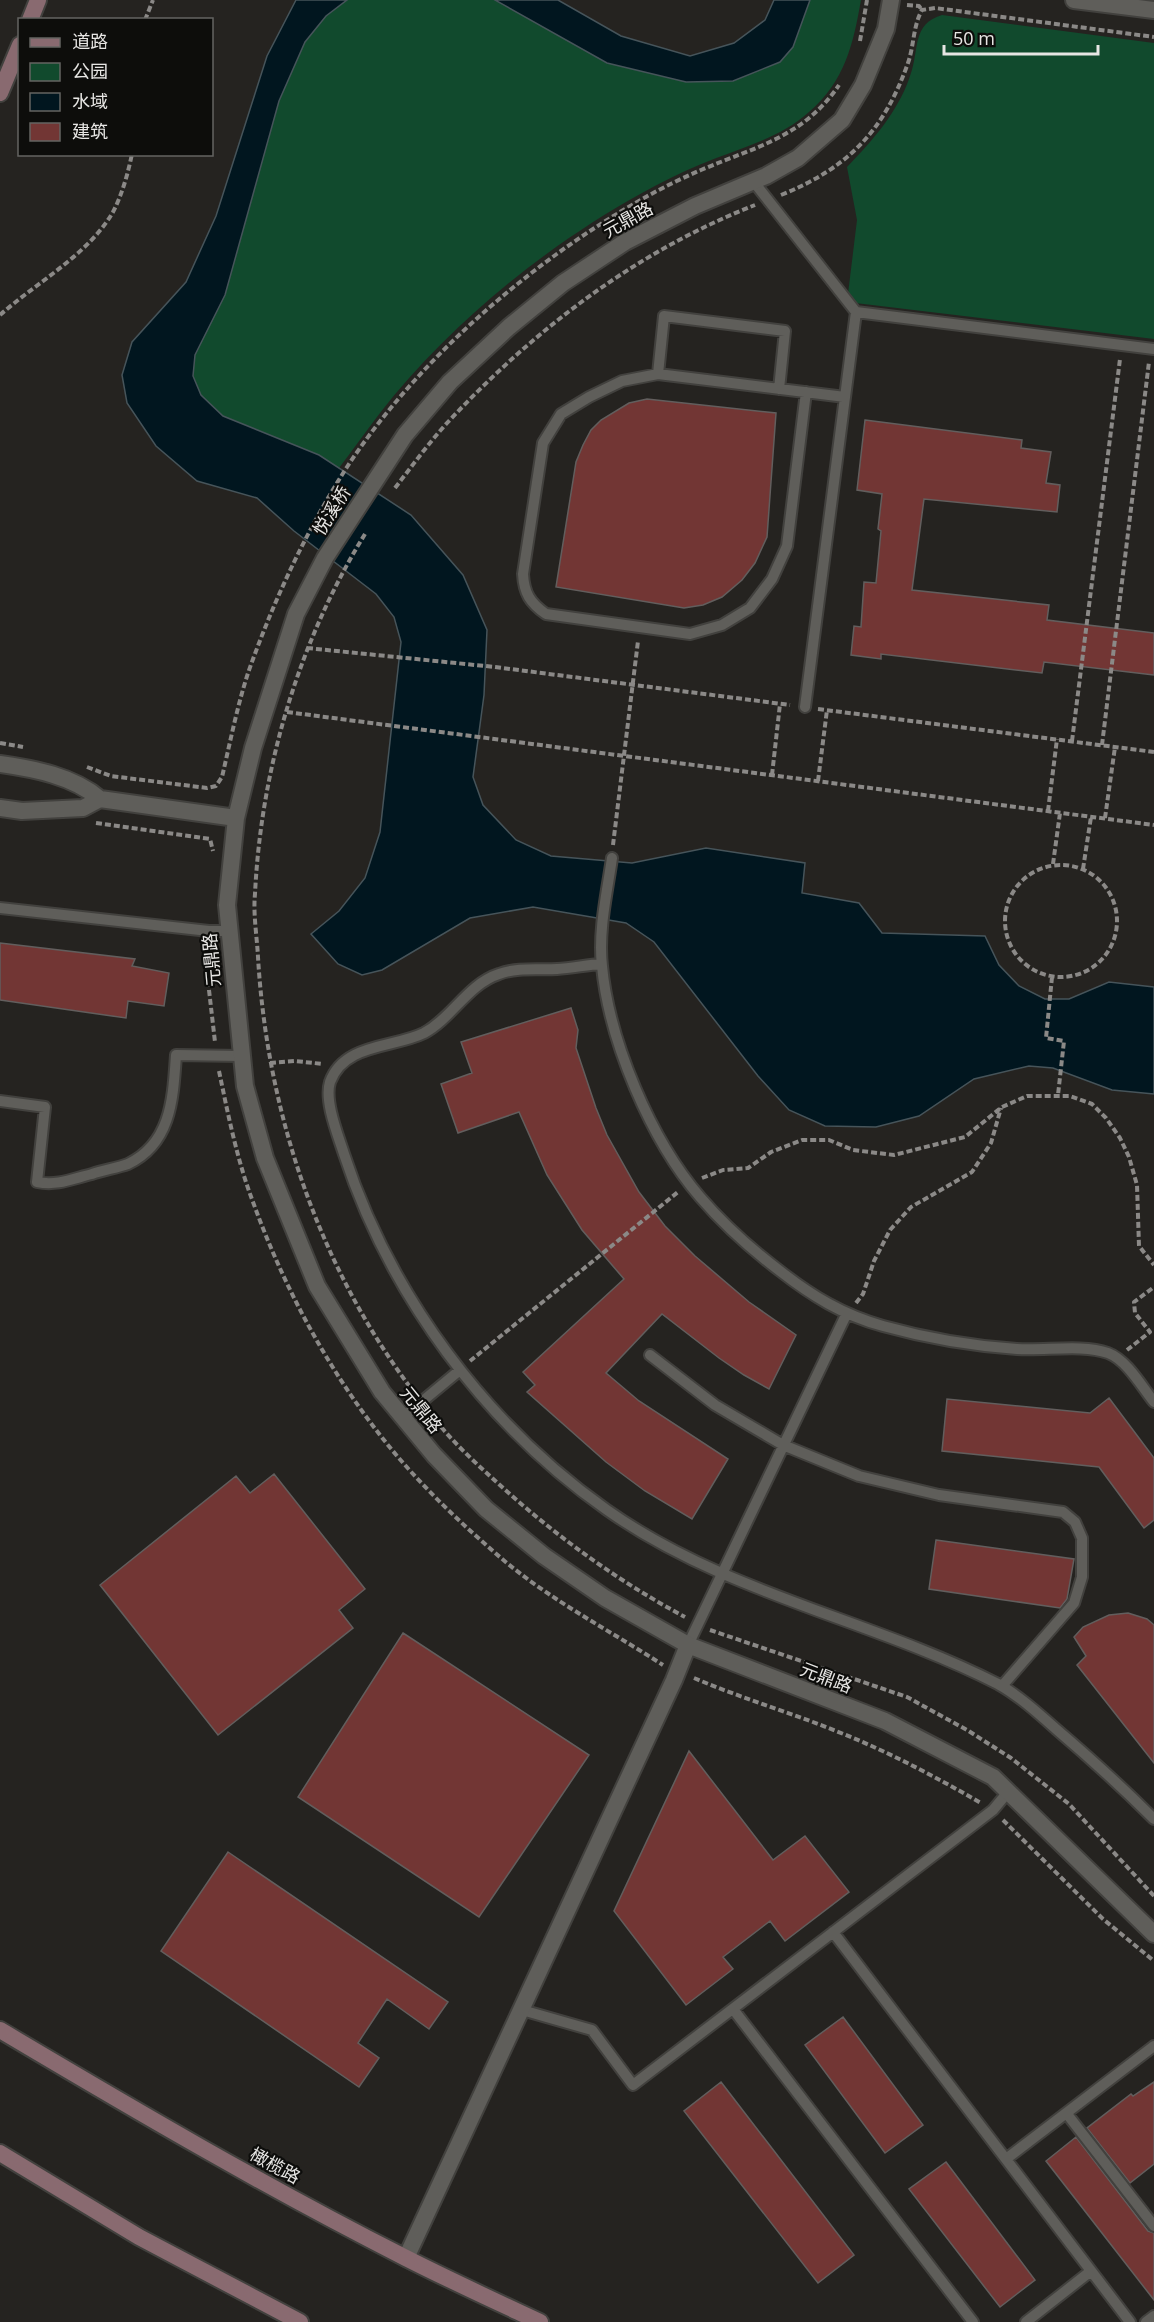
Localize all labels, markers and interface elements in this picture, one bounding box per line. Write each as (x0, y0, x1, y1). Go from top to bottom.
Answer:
legend (18, 18, 213, 156)
scale bar (944, 18, 1098, 56)
text: 50 m (953, 26, 995, 50)
text: 道路 (72, 29, 108, 53)
text: 公园 (72, 59, 108, 83)
text: 水域 (72, 89, 108, 113)
text: 建筑 (72, 119, 108, 143)
street label: 元鼎路 (598, 196, 657, 243)
street label: 悦溪桥 (307, 481, 356, 540)
street label: 元鼎路 (197, 932, 225, 988)
street label: 元鼎路 (395, 1381, 448, 1438)
street label: 元鼎路 (797, 1656, 856, 1698)
street label: 橄榄路 (246, 2142, 305, 2189)

